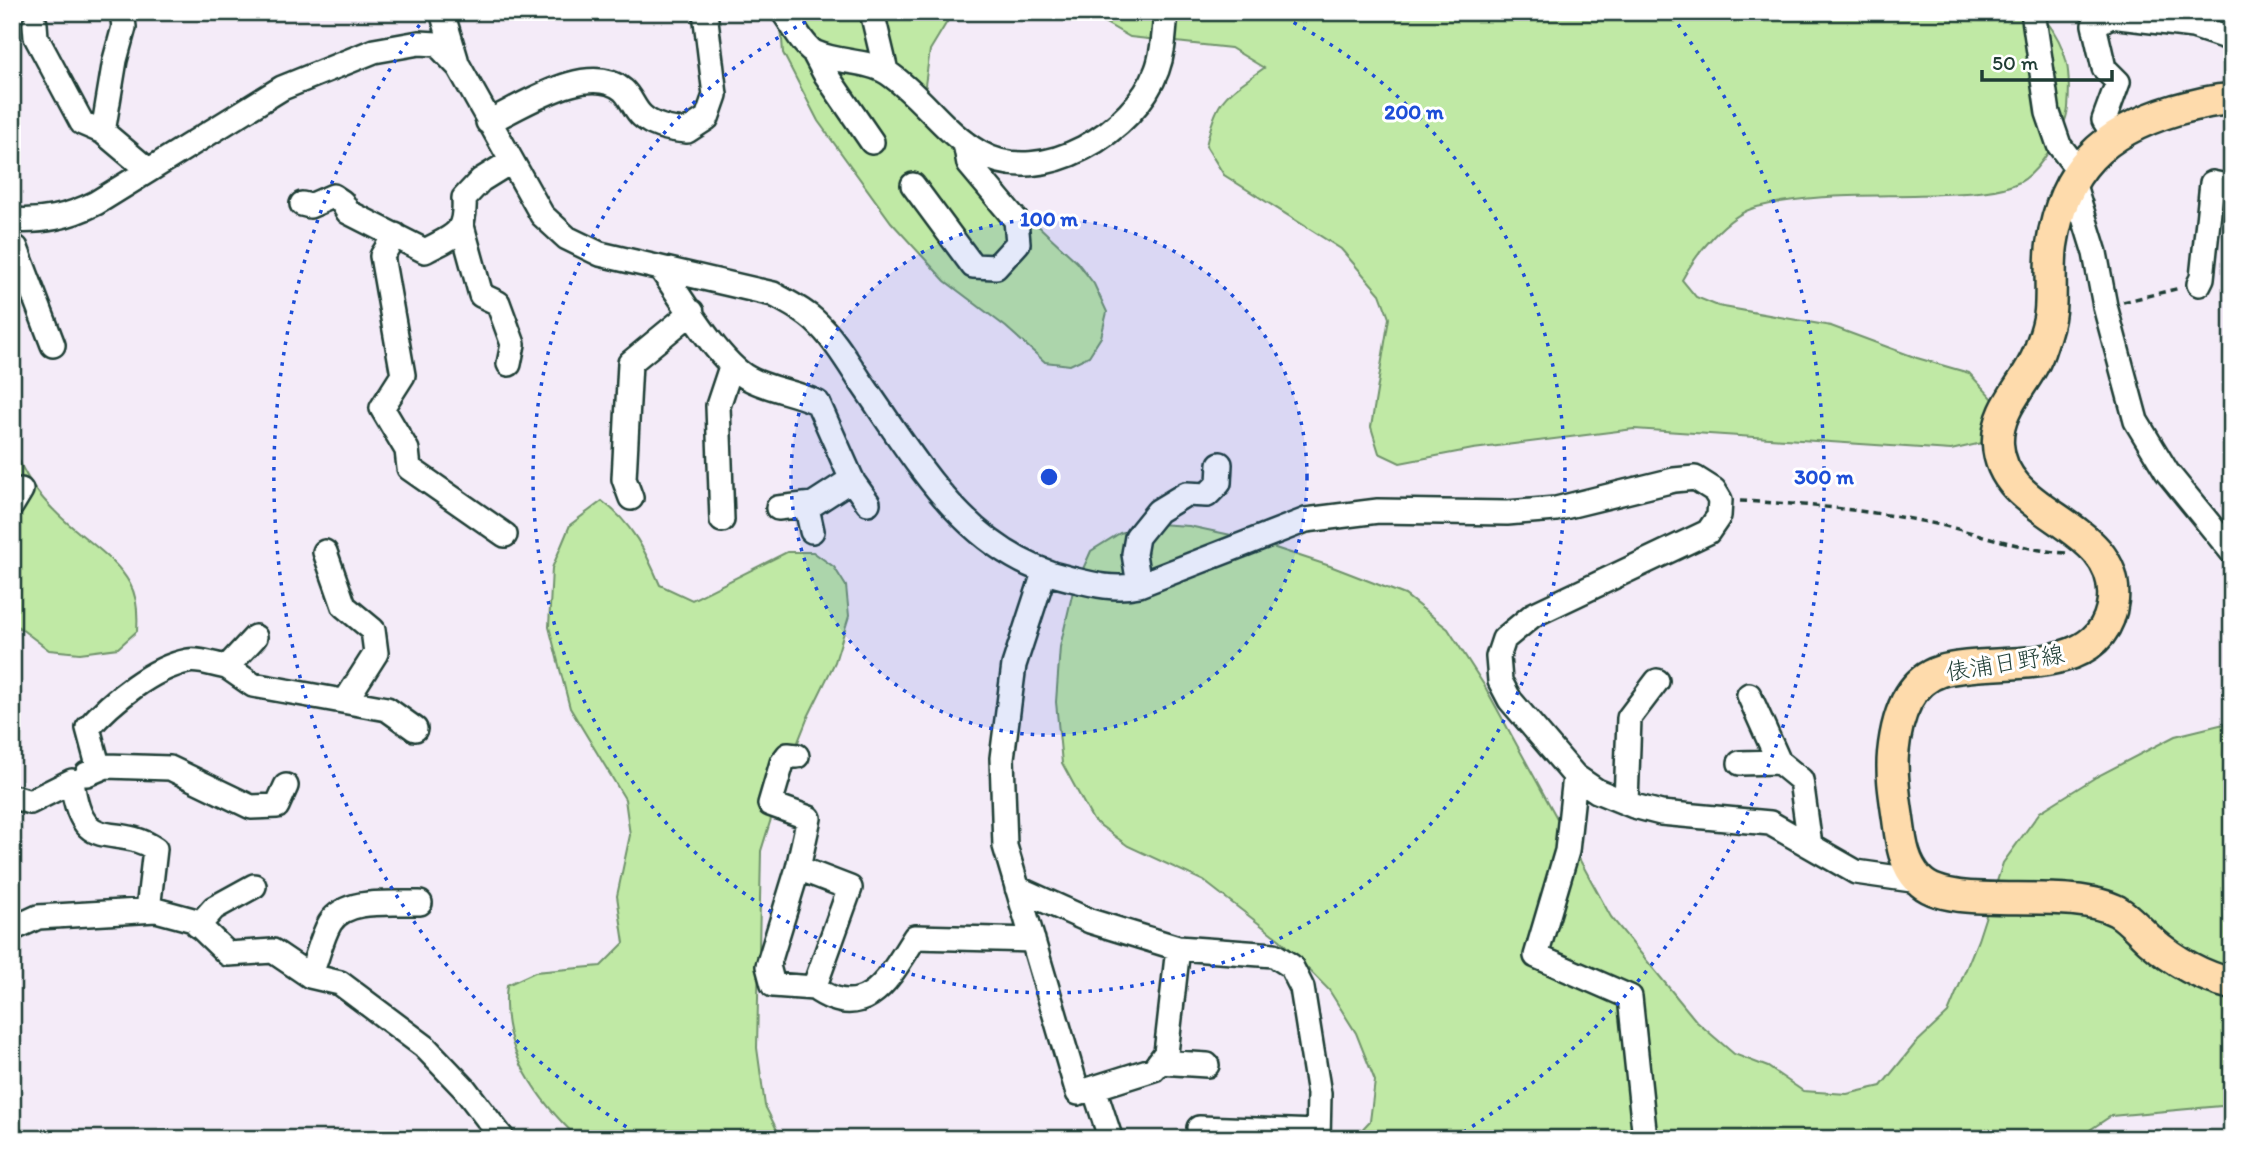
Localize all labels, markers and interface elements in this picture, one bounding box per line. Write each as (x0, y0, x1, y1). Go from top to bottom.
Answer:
scale bar (1982, 38, 2111, 82)
text: 50 m (1992, 50, 2039, 75)
text: 200 m (1384, 99, 1444, 124)
text: 100 m (1020, 206, 1078, 231)
text: 300 m (1794, 464, 1854, 489)
centre of rings (1037, 465, 1061, 489)
street label: 俵浦日野線 (1943, 639, 2066, 686)

